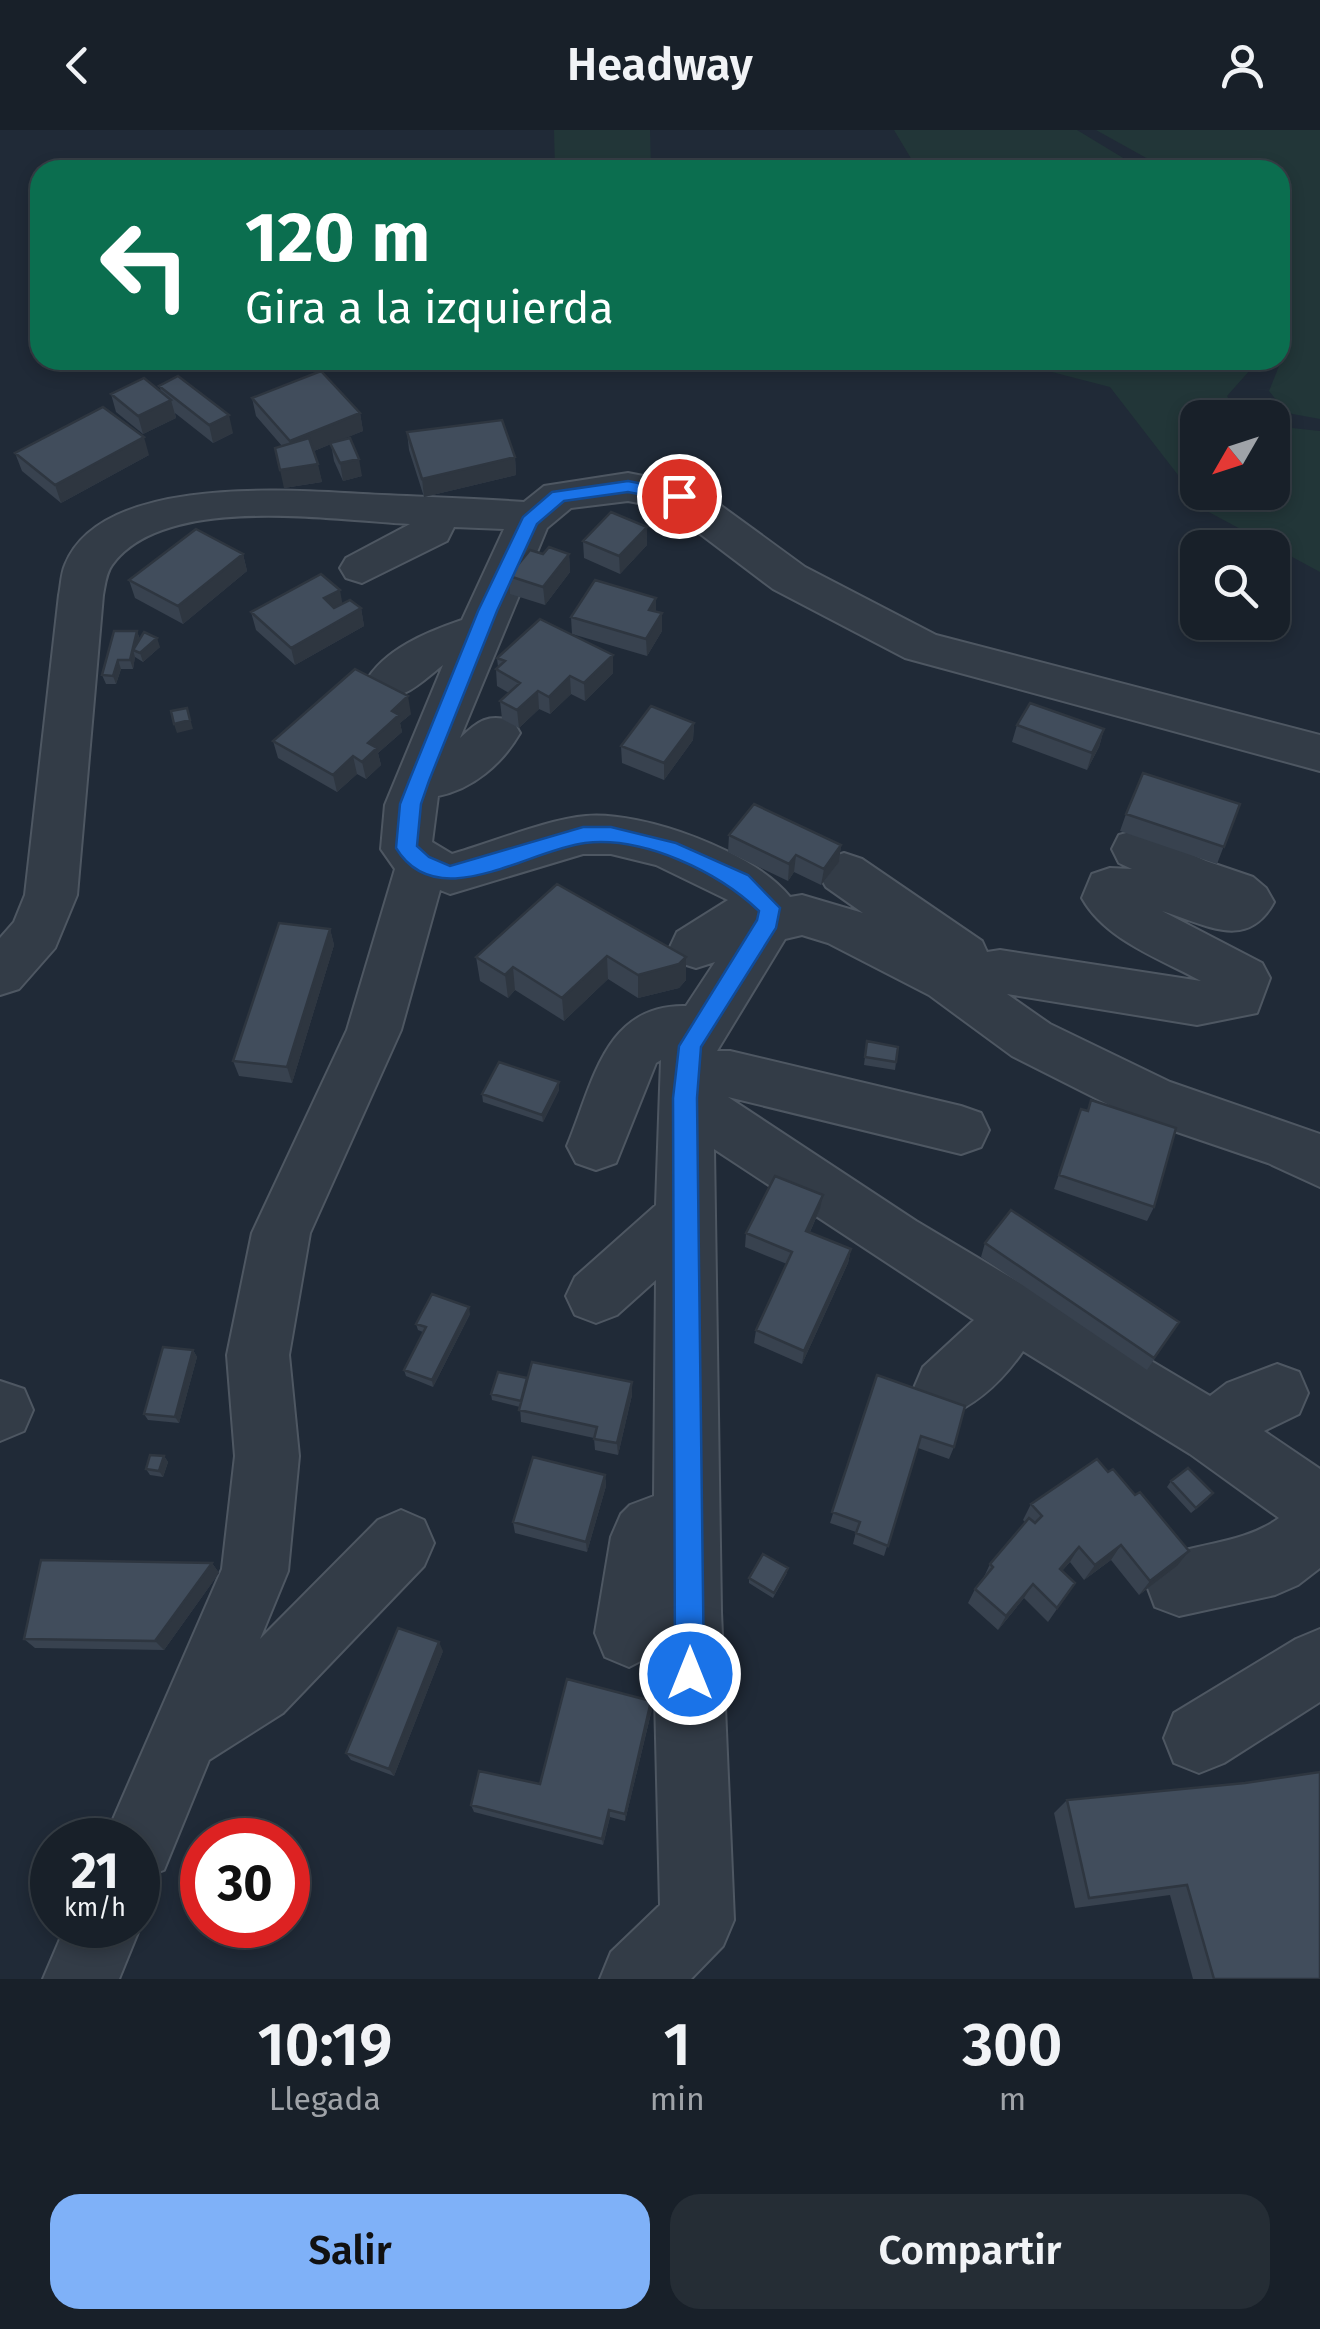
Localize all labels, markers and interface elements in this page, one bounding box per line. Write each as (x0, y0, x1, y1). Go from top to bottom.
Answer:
icon: back (50, 38, 105, 93)
text: Headway (567, 38, 753, 92)
icon: person (1215, 38, 1270, 93)
text: 120 m (245, 196, 430, 280)
icon: left (80, 200, 210, 330)
text: Gira a la izquierda (245, 281, 614, 335)
north arrow (1180, 400, 1290, 510)
map controls (1180, 400, 1290, 640)
pin (637, 454, 722, 539)
icon: arrive (652, 469, 707, 524)
button: search (1180, 530, 1290, 640)
position arrow (638, 1622, 742, 1726)
speed limit sign: 30 (180, 1818, 310, 1948)
text: 21 (71, 1841, 119, 1901)
text: km/h (64, 1893, 126, 1923)
text: 10:19 (257, 2009, 392, 2081)
text: 1 (664, 2009, 691, 2081)
text: 300 (962, 2009, 1063, 2081)
text: Llegada (269, 2080, 381, 2118)
text: min (650, 2080, 705, 2118)
text: m (999, 2080, 1026, 2118)
button: Salir (50, 2194, 650, 2309)
button: Compartir (670, 2194, 1270, 2309)

